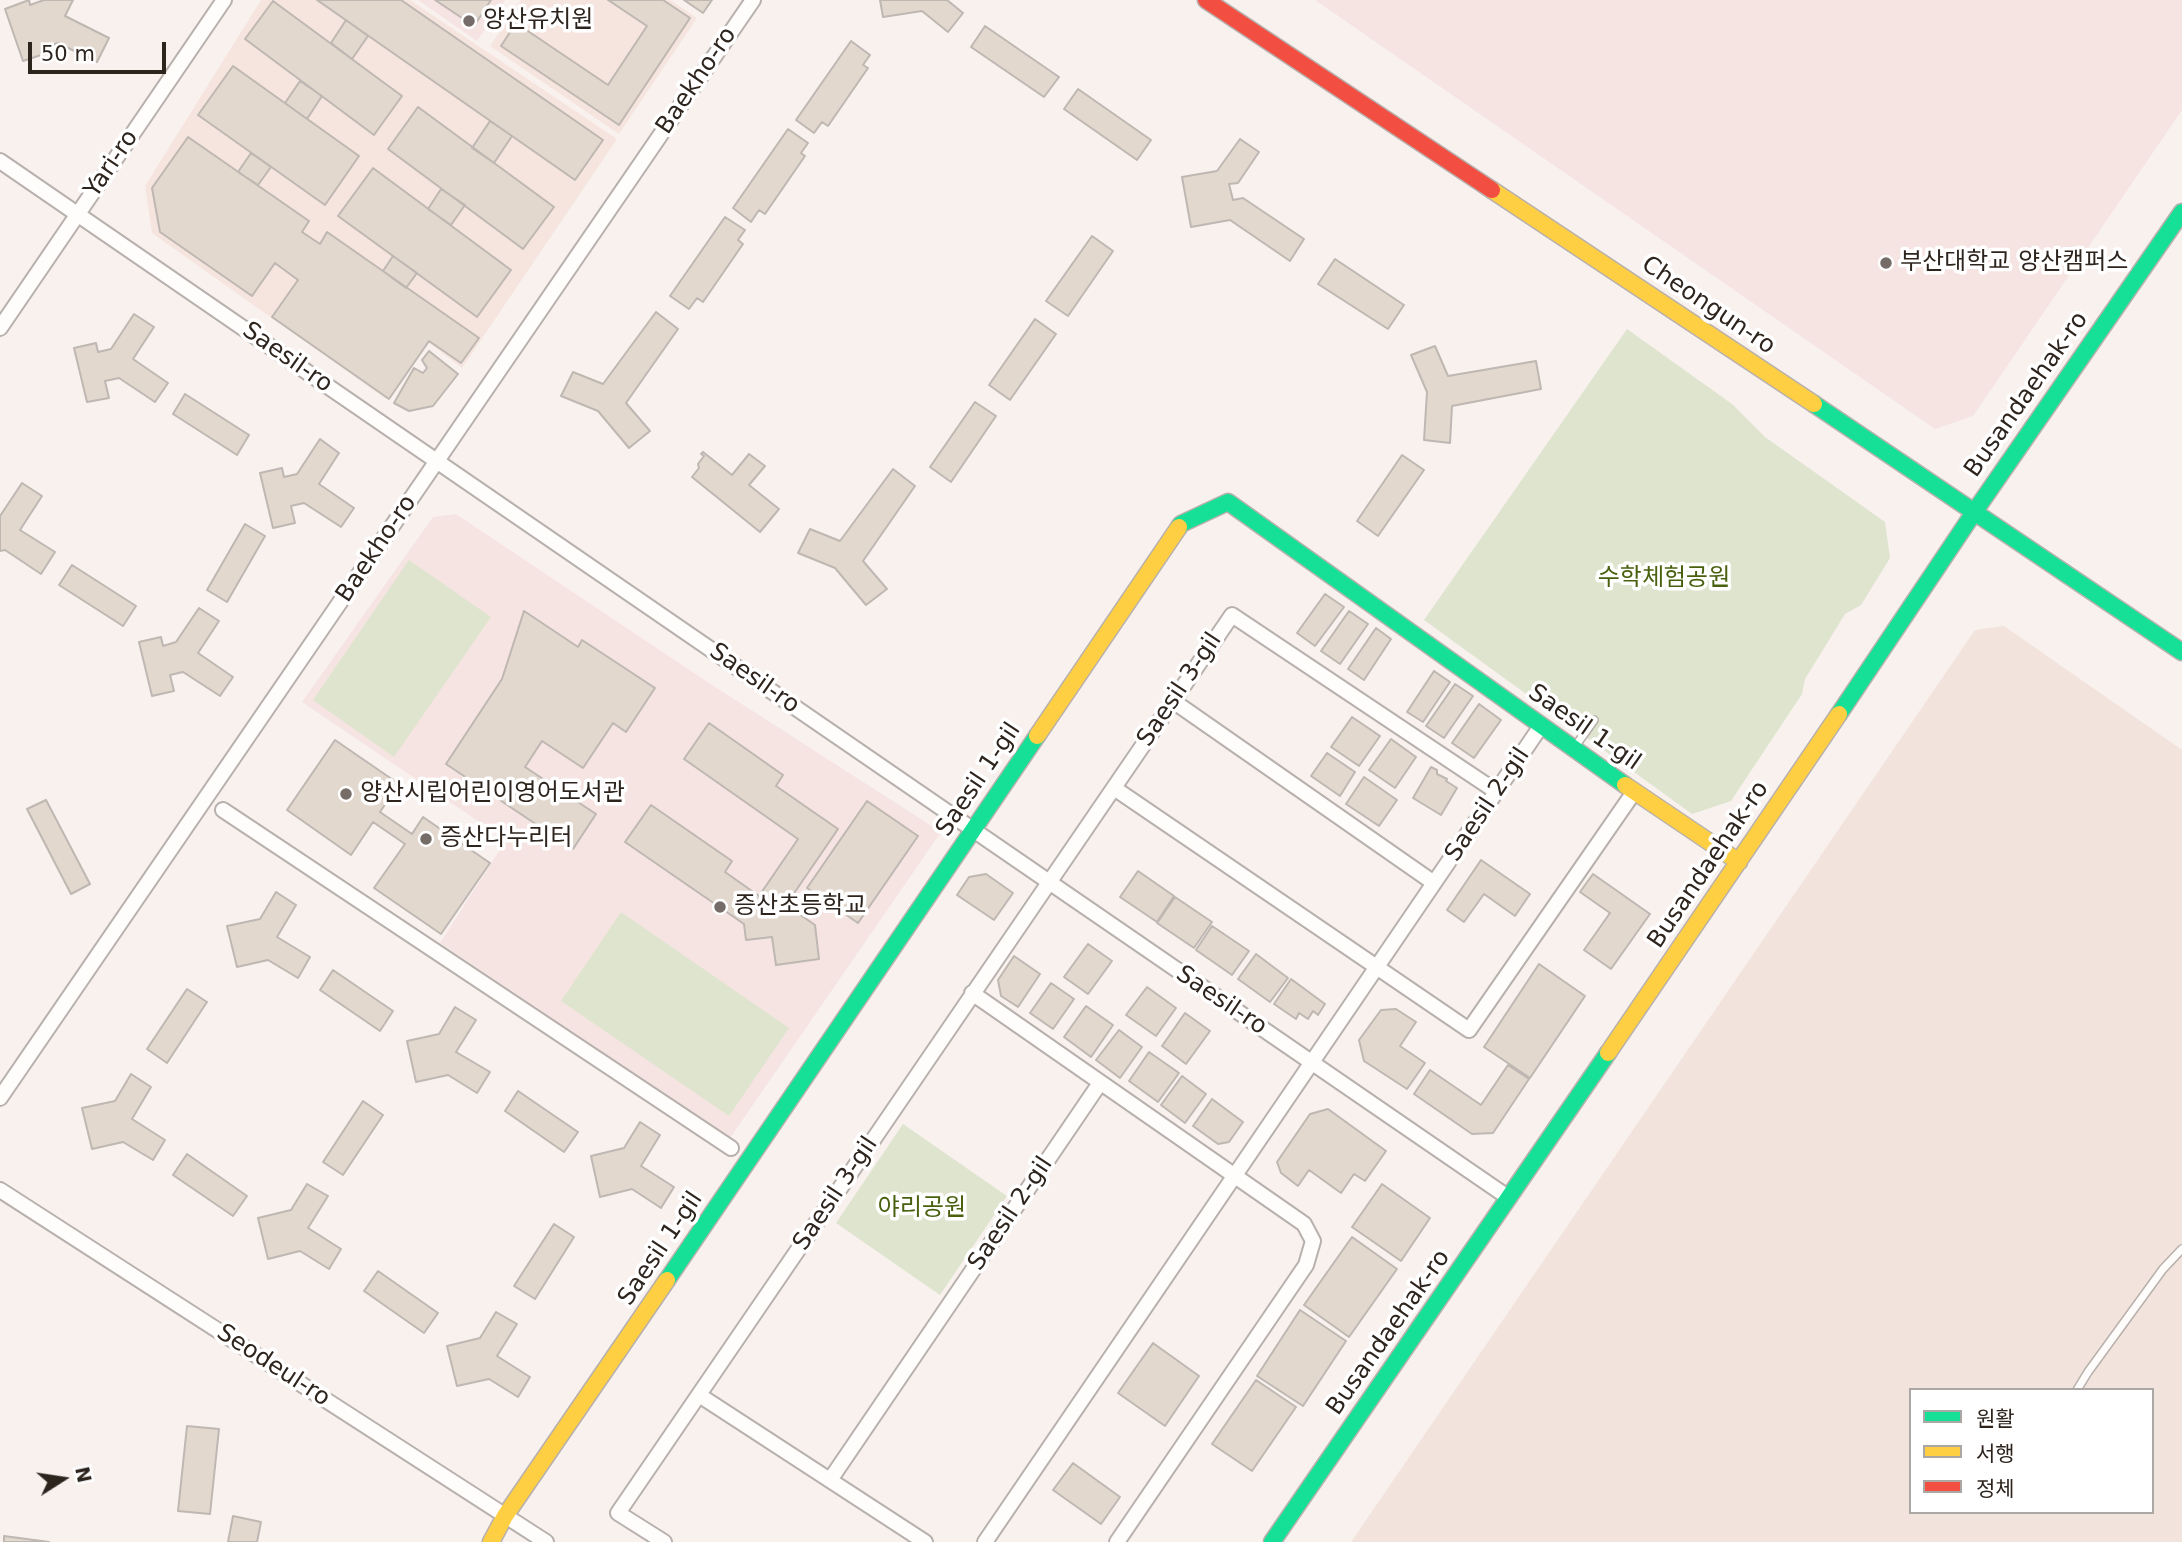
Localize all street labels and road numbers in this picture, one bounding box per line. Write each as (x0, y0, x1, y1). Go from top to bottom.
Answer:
street label: Baekho-ro (651, 22, 743, 140)
street label: Yari-ro (79, 125, 145, 203)
street label: Cheongun-ro (1636, 251, 1780, 361)
street label: Busandaehak-ro (1959, 307, 2095, 483)
street label: Saesil-ro (236, 317, 338, 399)
street label: Baekho-ro (331, 490, 423, 608)
street label: Saesil 3-gil (1132, 628, 1228, 752)
street label: Saesil-ro (703, 638, 805, 720)
street label: Saesil 1-gil (1522, 679, 1646, 777)
street label: Saesil 1-gil (931, 718, 1027, 842)
street label: Saesil 2-gil (1440, 743, 1536, 867)
street label: Busandaehak-ro (1642, 776, 1776, 954)
street label: Saesil-ro (1170, 960, 1272, 1042)
street label: Saesil 3-gil (788, 1132, 884, 1256)
street label: Saesil 2-gil (963, 1152, 1059, 1276)
street label: Saesil 1-gil (613, 1187, 709, 1311)
street label: Busandaehak-ro (1321, 1245, 1457, 1421)
street label: Seodeul-ro (211, 1319, 335, 1413)

